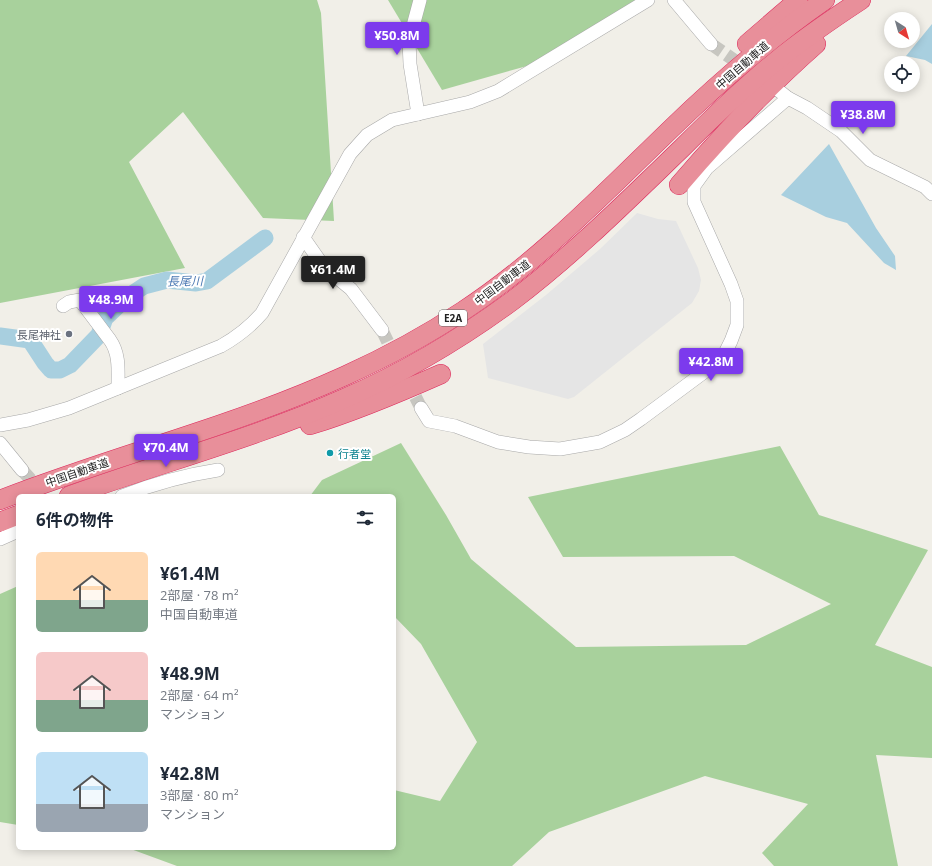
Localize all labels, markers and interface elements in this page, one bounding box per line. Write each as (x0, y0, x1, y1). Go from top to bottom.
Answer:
north arrow (884, 12, 920, 48)
map controls (884, 12, 920, 92)
pin: ¥50.8M (364, 22, 430, 56)
text: ¥50.8M (374, 26, 420, 44)
street label: 中国自動車道 (712, 38, 772, 92)
button: locate (884, 56, 920, 92)
pin: ¥38.8M (830, 101, 896, 135)
text: ¥38.8M (840, 105, 886, 123)
pin: ¥61.4M (300, 256, 366, 290)
street label: 中国自動車道 (471, 256, 533, 308)
text: ¥61.4M (310, 260, 356, 278)
water label: 長尾川 (167, 272, 205, 290)
pin: ¥48.9M (78, 286, 144, 320)
text: ¥48.9M (88, 290, 134, 308)
road number: E2A (439, 310, 467, 326)
place label: 長尾神社 (17, 327, 61, 342)
marker: 長尾神社 (64, 329, 74, 339)
pin: ¥42.8M (678, 348, 744, 382)
text: ¥42.8M (688, 352, 734, 370)
pin: ¥70.4M (133, 434, 199, 468)
text: ¥70.4M (143, 438, 189, 456)
place label: 行者堂 (338, 446, 371, 461)
marker: 行者堂 (325, 448, 335, 458)
street label: 中国自動車道 (43, 454, 111, 490)
icon: filters (354, 507, 376, 529)
text: 6件の物件 (36, 508, 114, 531)
text: ¥61.4M (160, 562, 220, 585)
icon: home (68, 568, 116, 616)
text: 2部屋 · 78 m² (160, 586, 238, 604)
text: 中国自動車道 (160, 605, 238, 623)
text: ¥48.9M (160, 662, 220, 685)
icon: home (68, 668, 116, 716)
text: 2部屋 · 64 m² (160, 686, 238, 704)
text: マンション (160, 705, 225, 723)
text: ¥42.8M (160, 762, 220, 785)
icon: home (68, 768, 116, 816)
text: 3部屋 · 80 m² (160, 786, 238, 804)
text: マンション (160, 805, 225, 823)

